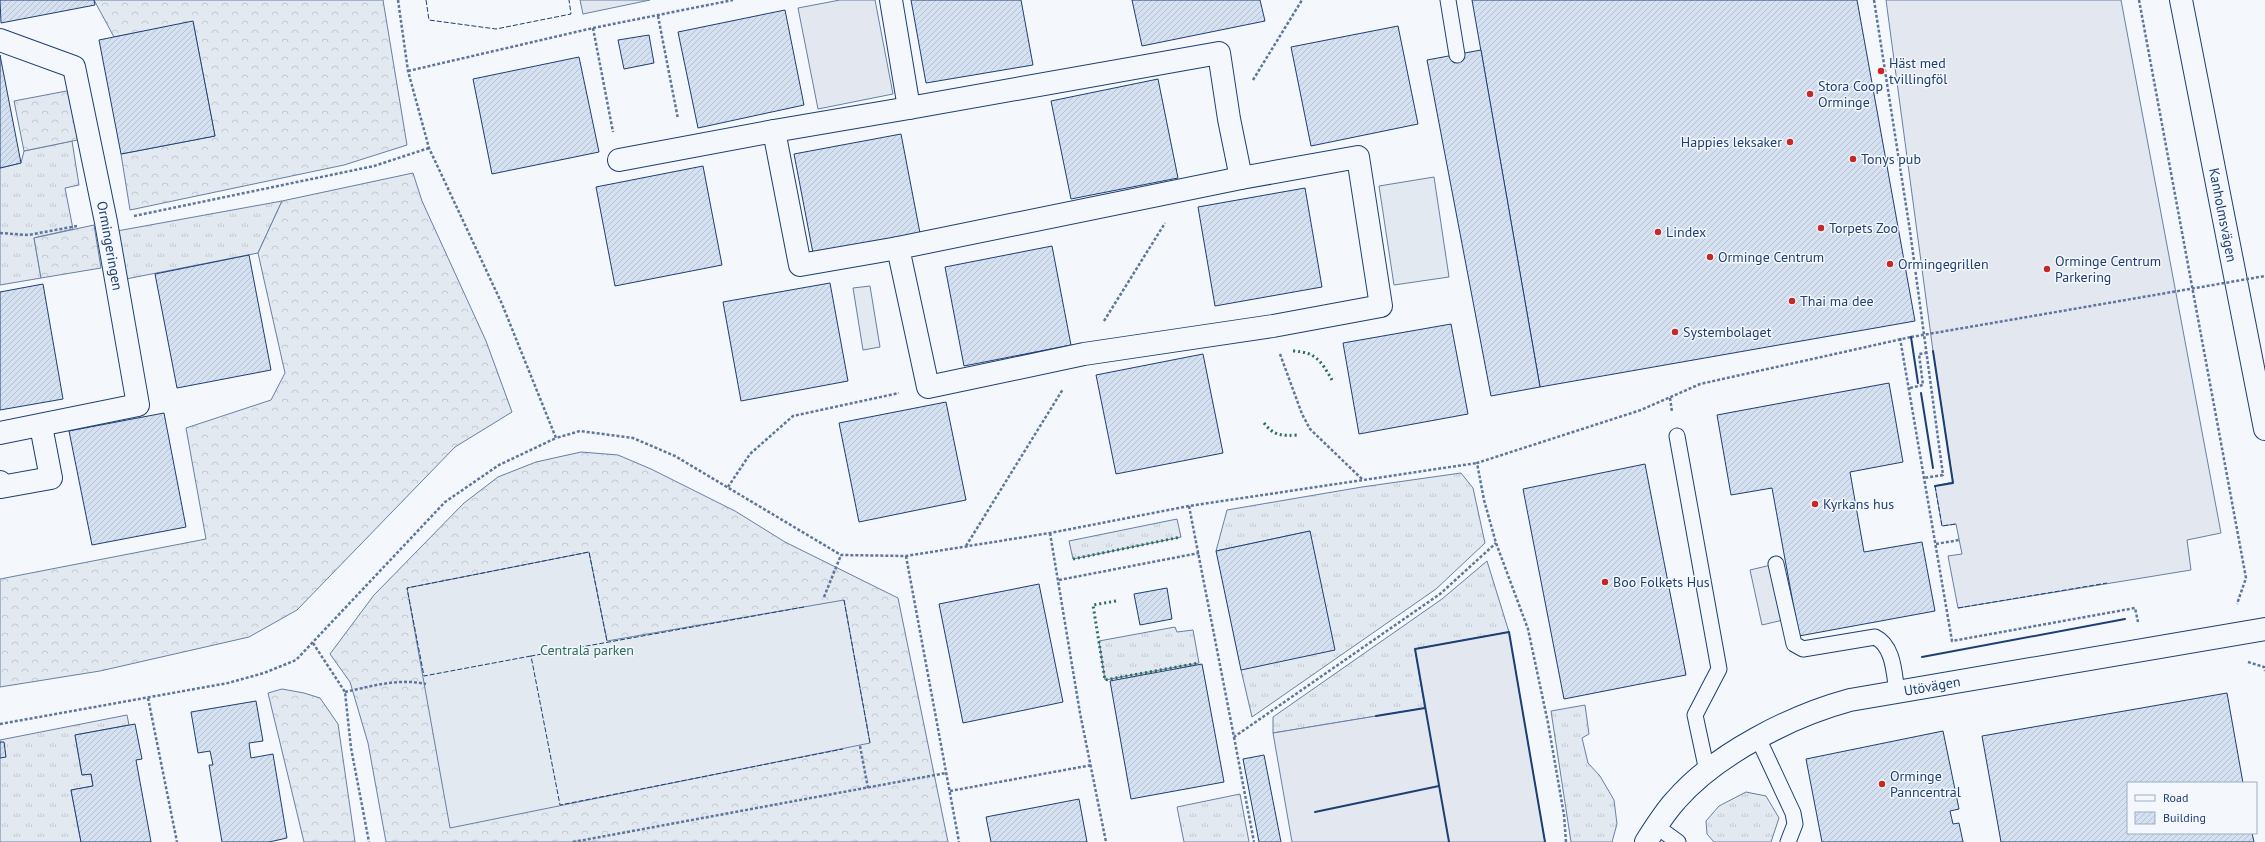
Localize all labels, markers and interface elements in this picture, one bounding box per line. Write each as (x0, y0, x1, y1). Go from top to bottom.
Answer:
place label: Häst med tvillingföl (1889, 54, 1947, 88)
marker: Häst med tvillingföl (1876, 66, 1886, 76)
place label: Stora Coop Orminge (1818, 77, 1883, 111)
marker: Stora Coop Orminge (1805, 89, 1815, 99)
place label: Happies leksaker (1681, 133, 1782, 151)
marker: Happies leksaker (1785, 137, 1795, 147)
place label: Tonys pub (1861, 150, 1921, 168)
marker: Tonys pub (1848, 154, 1858, 164)
street label: Kanholmsvägen (2205, 166, 2241, 263)
street label: Ormingeringen (93, 199, 127, 292)
place label: Torpets Zoo (1829, 219, 1898, 237)
place label: Lindex (1666, 223, 1706, 241)
marker: Torpets Zoo (1816, 223, 1826, 233)
marker: Lindex (1653, 227, 1663, 237)
place label: Orminge Centrum (1718, 248, 1824, 266)
marker: Orminge Centrum (1705, 252, 1715, 262)
place label: Orminge Centrum Parkering (2055, 252, 2161, 286)
place label: Ormingegrillen (1898, 255, 1989, 273)
marker: Ormingegrillen (1885, 259, 1895, 269)
marker: Orminge Centrum Parkering (2042, 264, 2052, 274)
place label: Thai ma dee (1800, 292, 1874, 310)
marker: Thai ma dee (1787, 296, 1797, 306)
place label: Systembolaget (1683, 323, 1772, 341)
marker: Systembolaget (1670, 327, 1680, 337)
place label: Kyrkans hus (1823, 495, 1894, 513)
marker: Kyrkans hus (1810, 499, 1820, 509)
place label: Boo Folkets Hus (1613, 573, 1710, 591)
marker: Boo Folkets Hus (1600, 577, 1610, 587)
park label: Centrala parken (540, 641, 634, 659)
street label: Utövägen (1902, 672, 1962, 700)
place label: Orminge Panncentral (1890, 767, 1961, 801)
marker: Orminge Panncentral (1877, 779, 1887, 789)
legend (2127, 782, 2257, 834)
text: Road (2163, 790, 2188, 805)
text: Building (2163, 810, 2206, 825)

